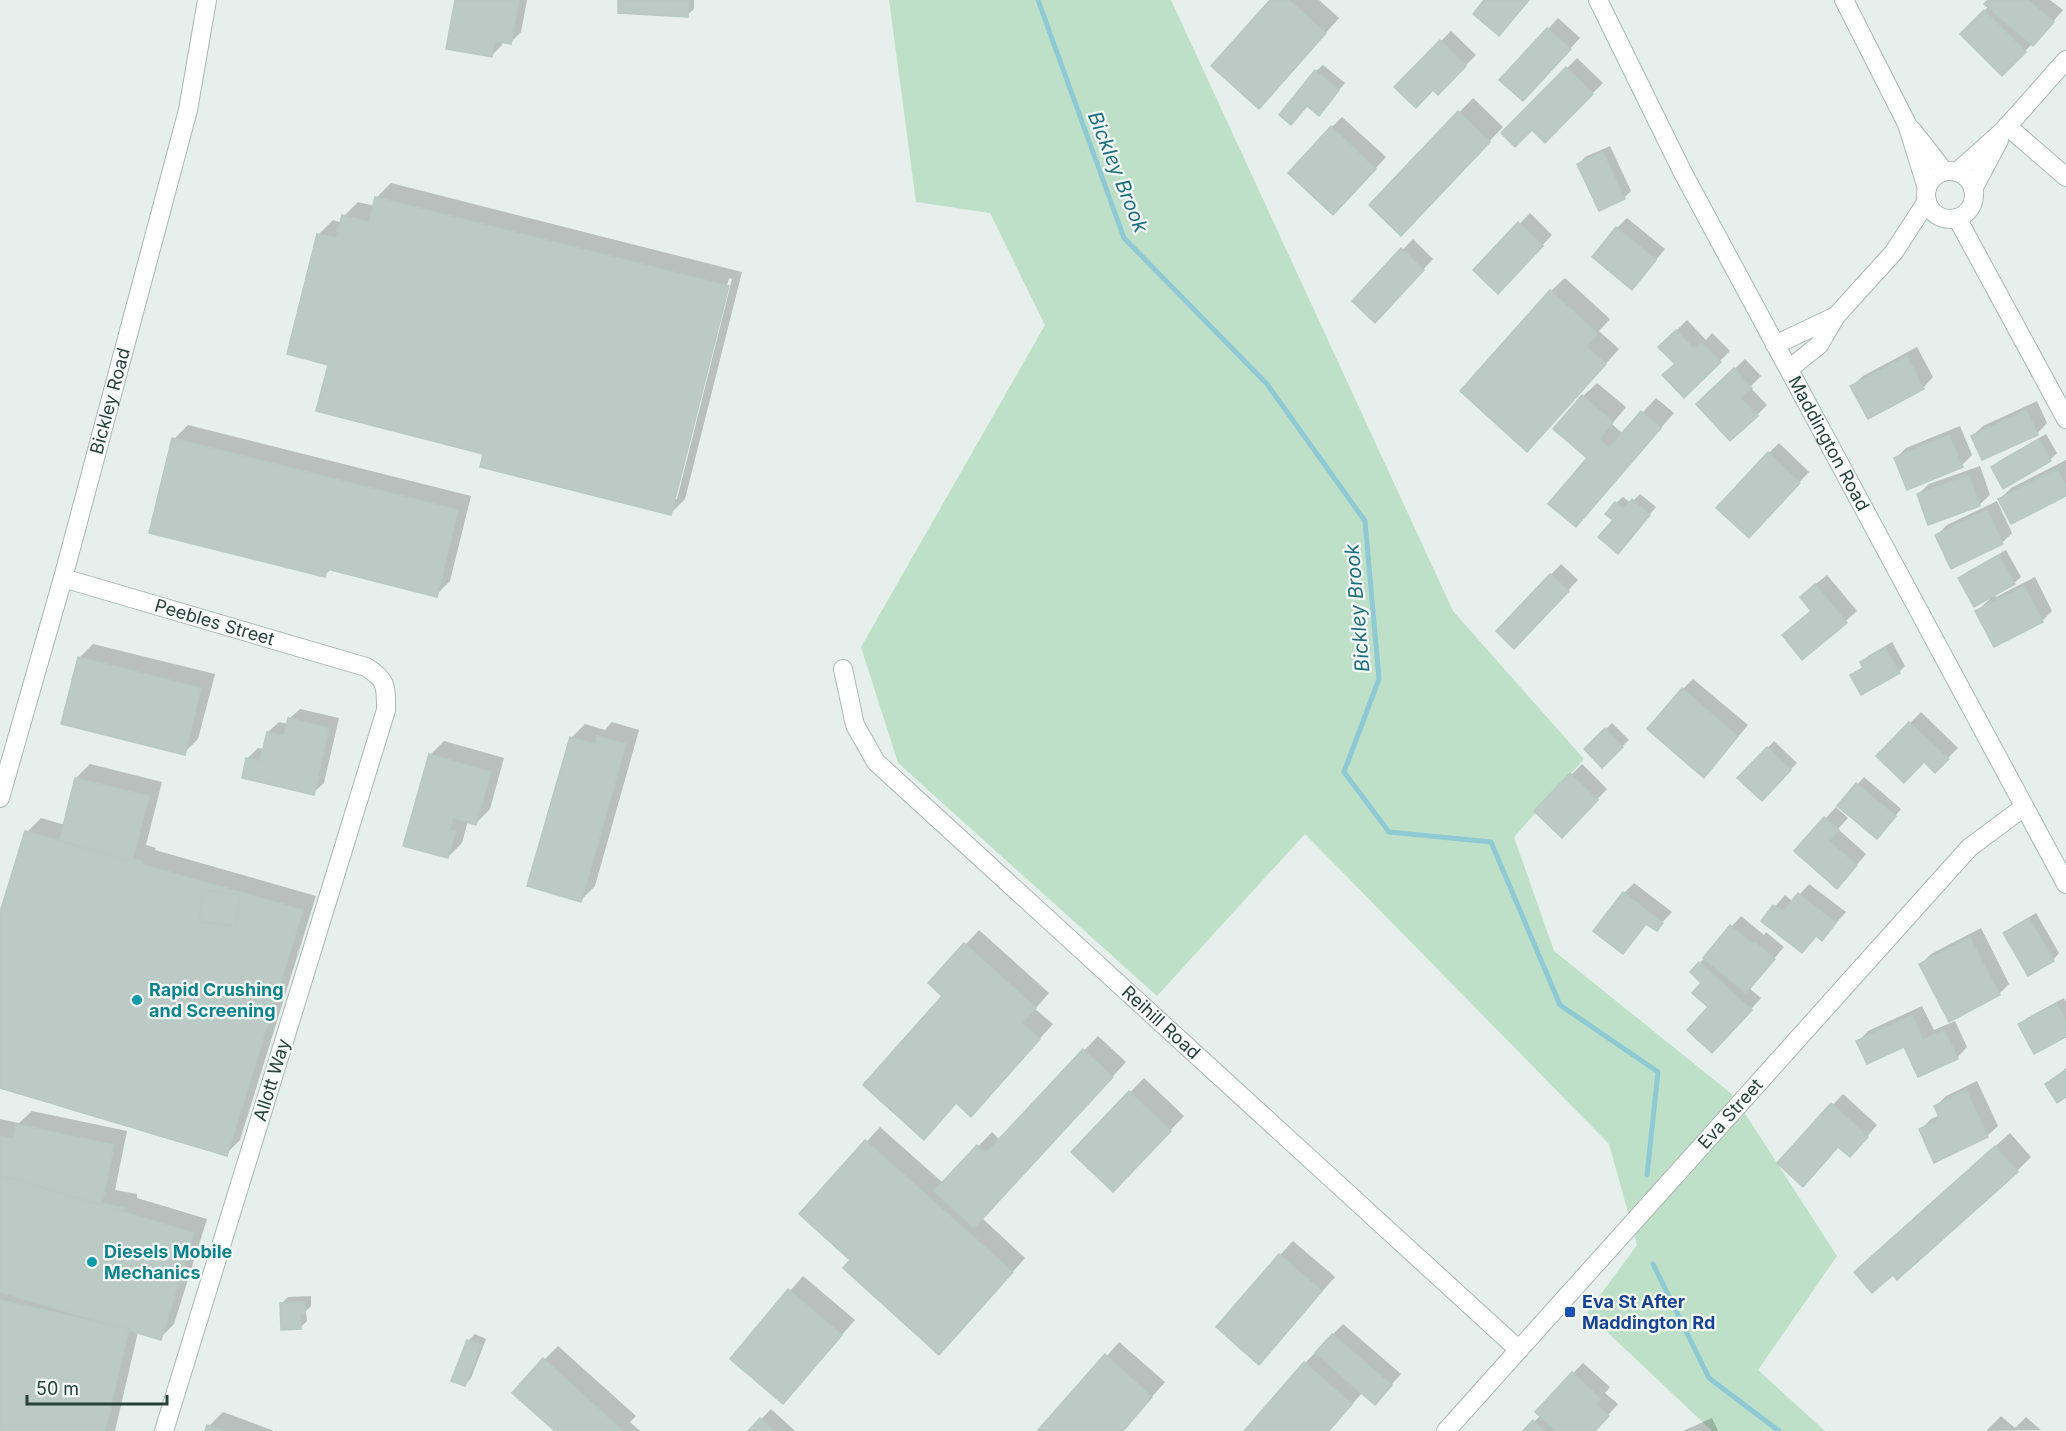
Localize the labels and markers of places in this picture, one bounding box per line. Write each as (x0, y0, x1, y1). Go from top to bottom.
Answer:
place label: Rapid Crushing and Screening (149, 979, 284, 1021)
marker: Rapid Crushing and Screening (130, 993, 144, 1007)
place label: Diesels Mobile Mechanics (104, 1241, 233, 1283)
marker: Diesels Mobile Mechanics (85, 1255, 99, 1269)
place label: Eva St After Maddington Rd (1582, 1291, 1715, 1333)
marker: Eva St After Maddington Rd (1563, 1305, 1577, 1319)

